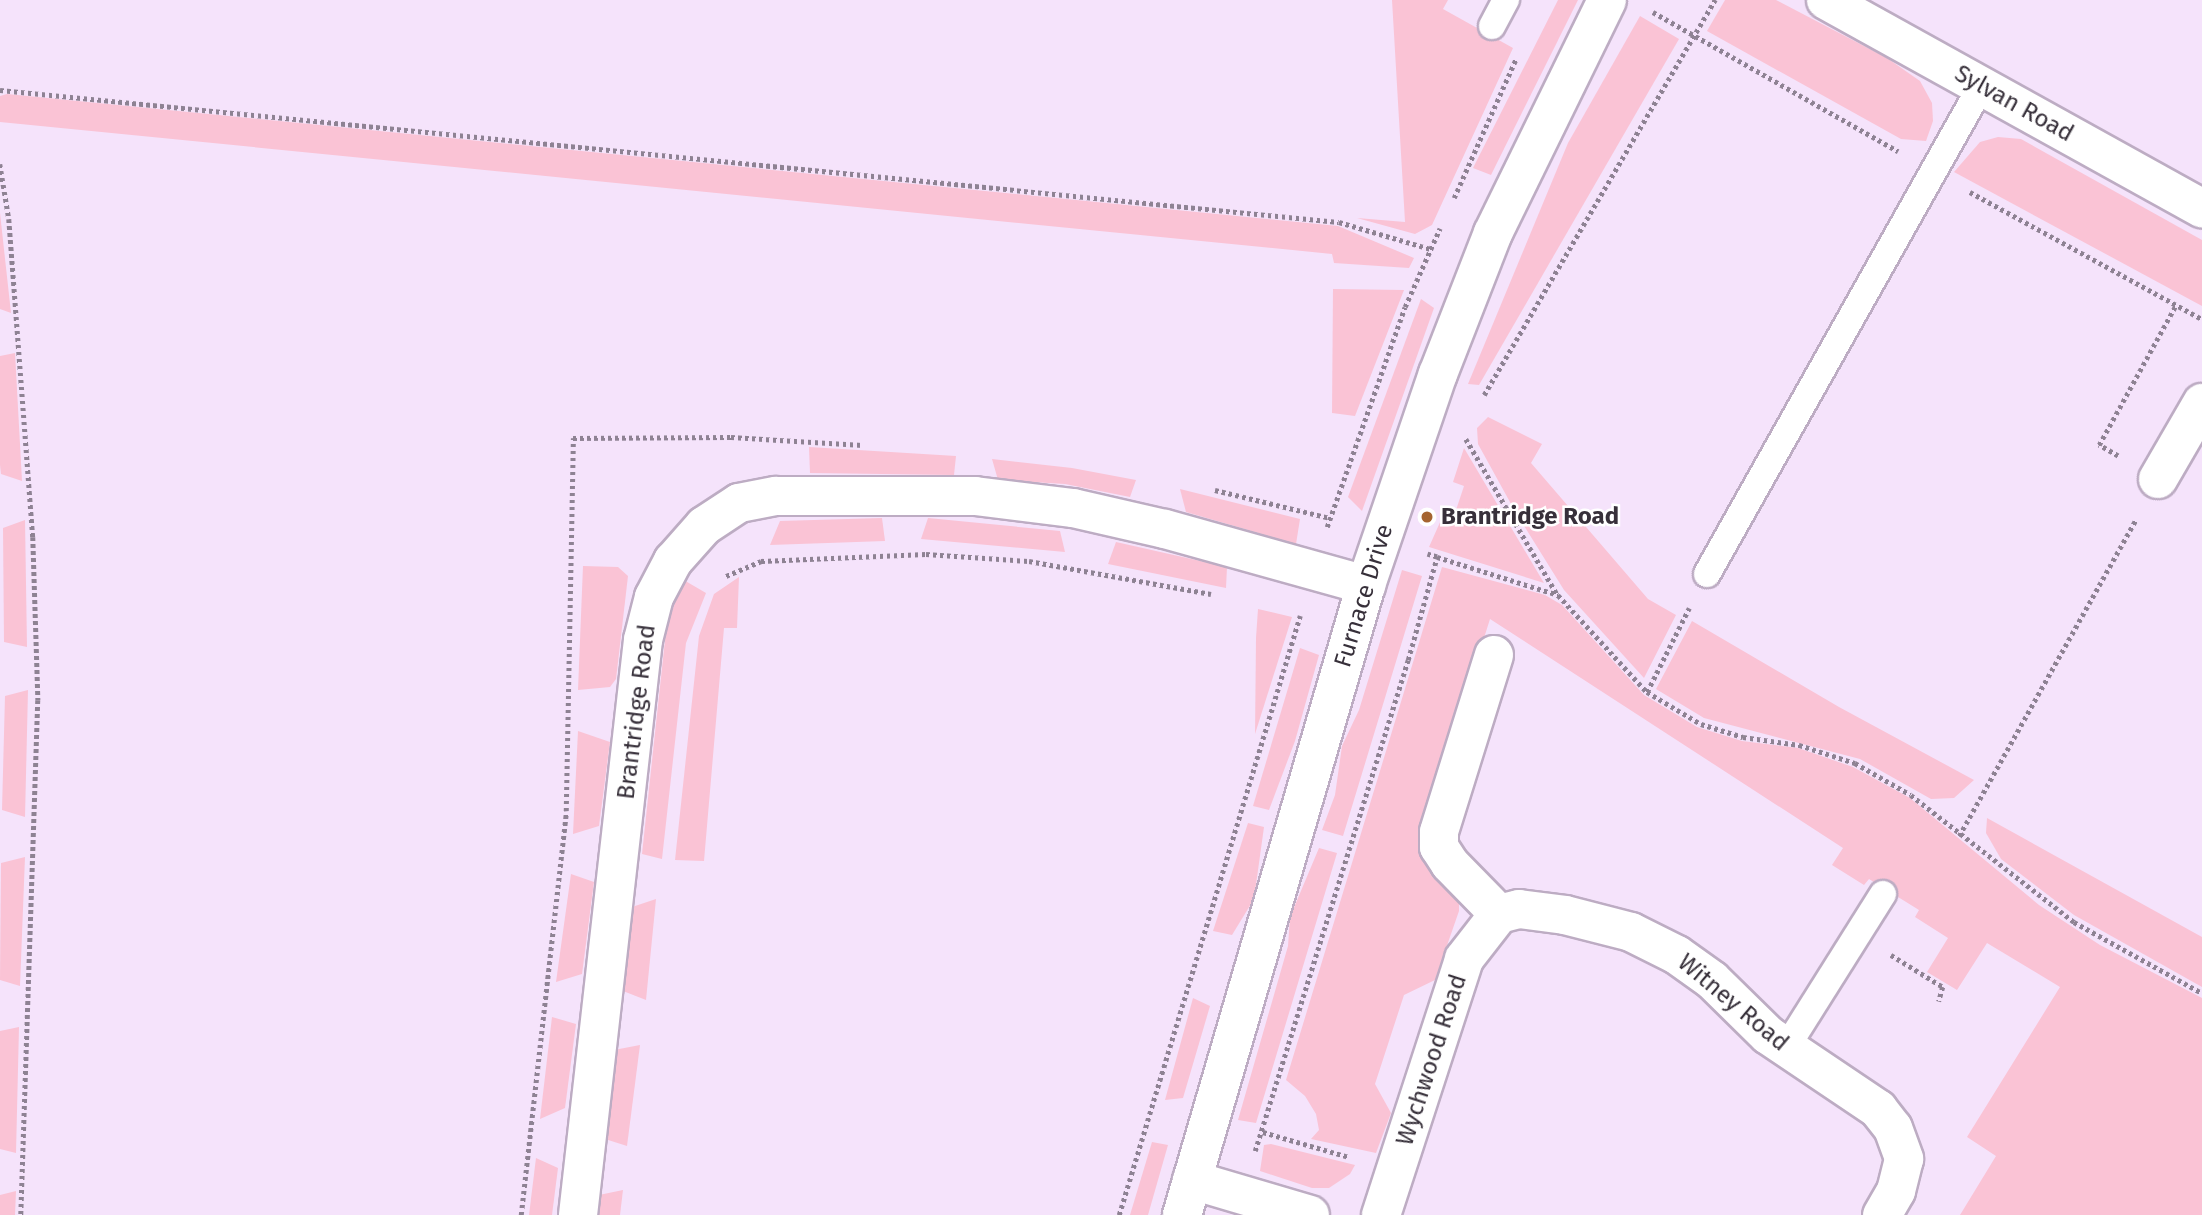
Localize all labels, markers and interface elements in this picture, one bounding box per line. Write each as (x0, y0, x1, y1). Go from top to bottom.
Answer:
street label: Sylvan Road (1949, 59, 2079, 149)
place label: Brantridge Road (1441, 503, 1619, 531)
marker: Brantridge Road (1419, 509, 1435, 525)
street label: Furnace Drive (1329, 521, 1399, 671)
street label: Brantridge Road (612, 623, 662, 801)
street label: Witney Road (1672, 948, 1794, 1058)
street label: Wychwood Road (1391, 971, 1473, 1149)

